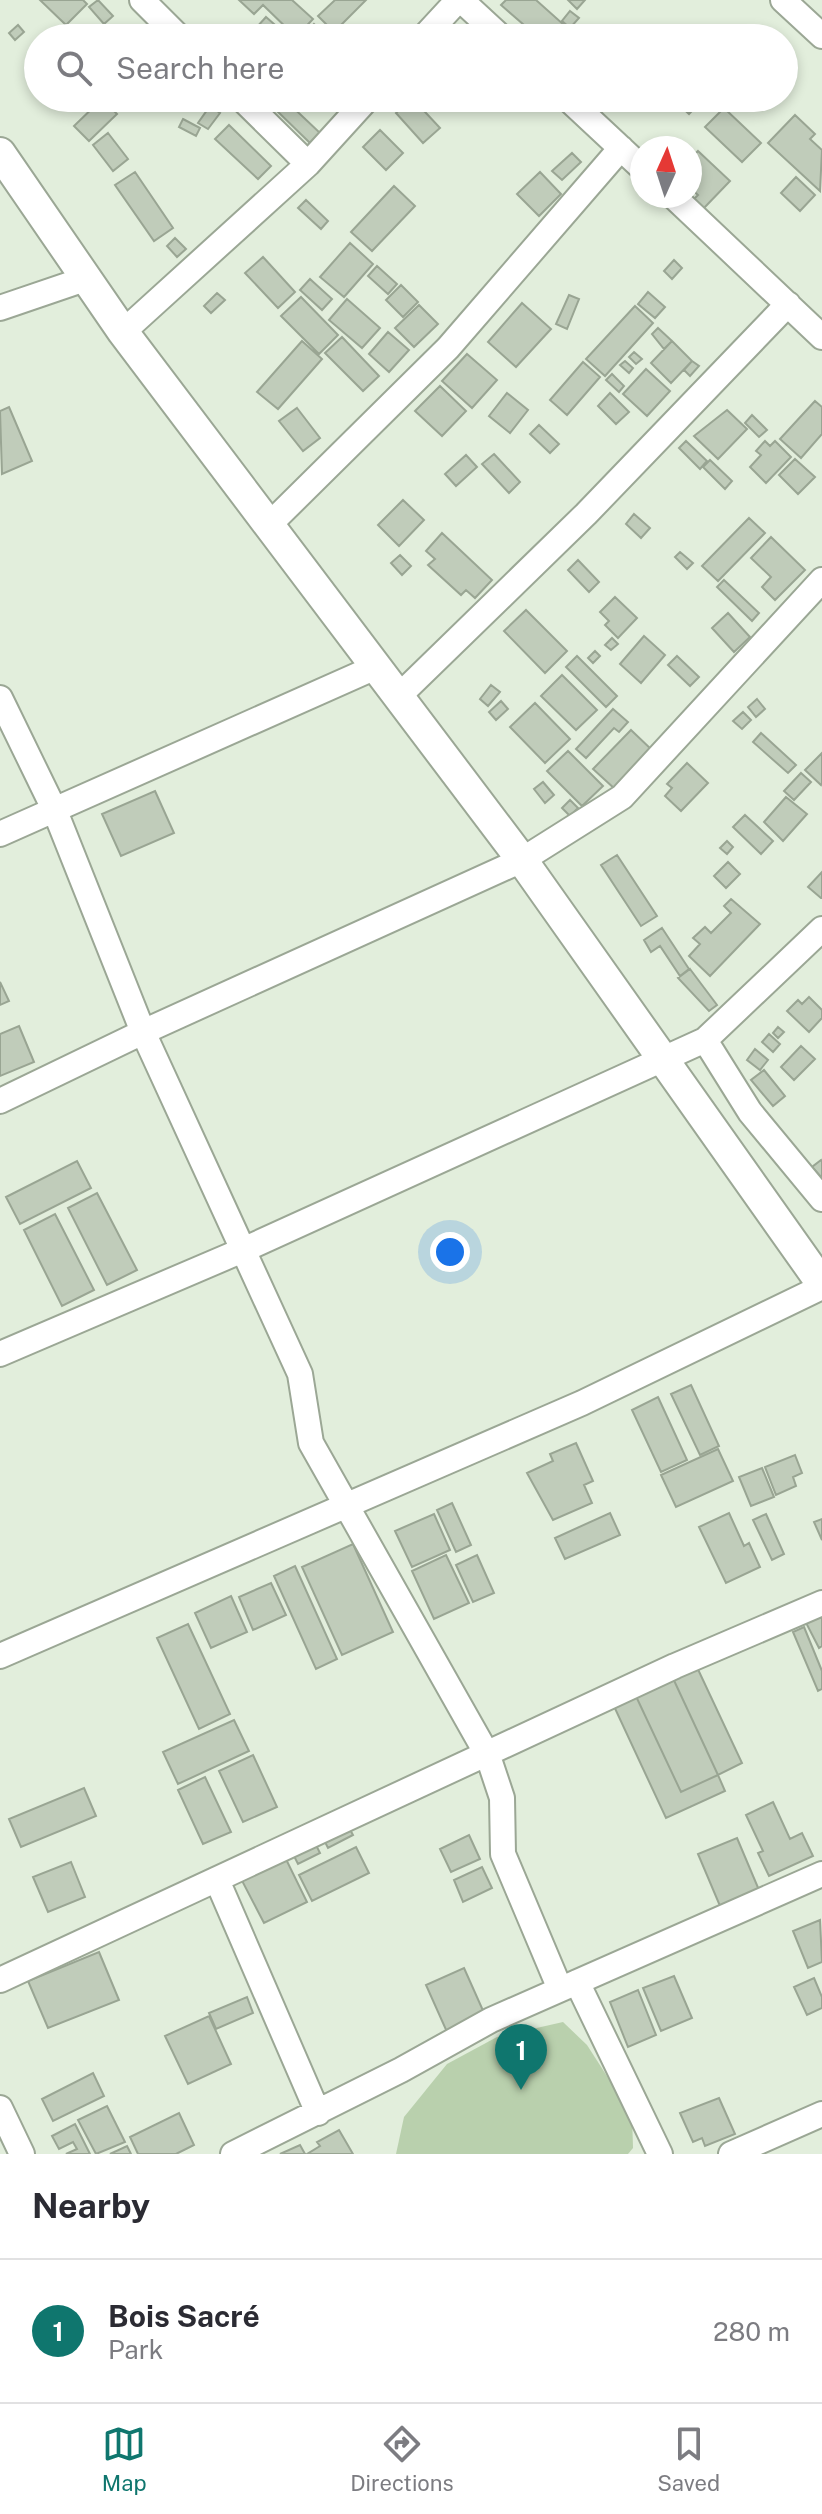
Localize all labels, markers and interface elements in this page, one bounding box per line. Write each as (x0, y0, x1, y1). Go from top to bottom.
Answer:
search box (24, 24, 798, 112)
icon: search (52, 46, 96, 90)
text: Search here (116, 50, 284, 86)
north arrow (630, 136, 702, 208)
your location (430, 1232, 470, 1272)
pin: 1 (495, 2024, 547, 2090)
text: Nearby (32, 2186, 150, 2226)
text: Bois Sacré (108, 2298, 260, 2334)
text: 1 (52, 2316, 64, 2347)
text: 280 m (713, 2316, 790, 2347)
text: Park (108, 2334, 163, 2365)
tab: Map (102, 2422, 147, 2496)
tab: Directions (350, 2422, 454, 2496)
tab: Saved (657, 2422, 720, 2496)

